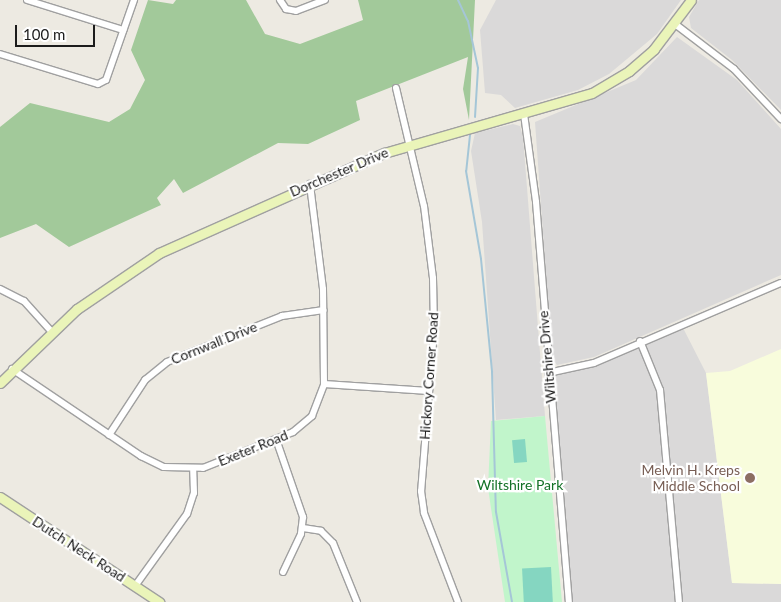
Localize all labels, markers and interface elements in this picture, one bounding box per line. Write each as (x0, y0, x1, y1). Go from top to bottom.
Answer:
scale bar (18, 15, 98, 47)
text: 100 m (23, 25, 65, 43)
street label: Dorchester Drive (287, 144, 391, 200)
street label: Wiltshire Drive (535, 310, 559, 404)
street label: Hickory Corner Road (416, 311, 442, 441)
street label: Cornwall Drive (168, 318, 260, 368)
street label: Exeter Road (215, 426, 291, 470)
place label: Melvin H. Kreps Middle School (642, 462, 740, 494)
marker: Melvin H. Kreps Middle School (744, 472, 756, 484)
park label: Wiltshire Park (477, 477, 563, 493)
street label: Dutch Neck Road (29, 513, 129, 585)

